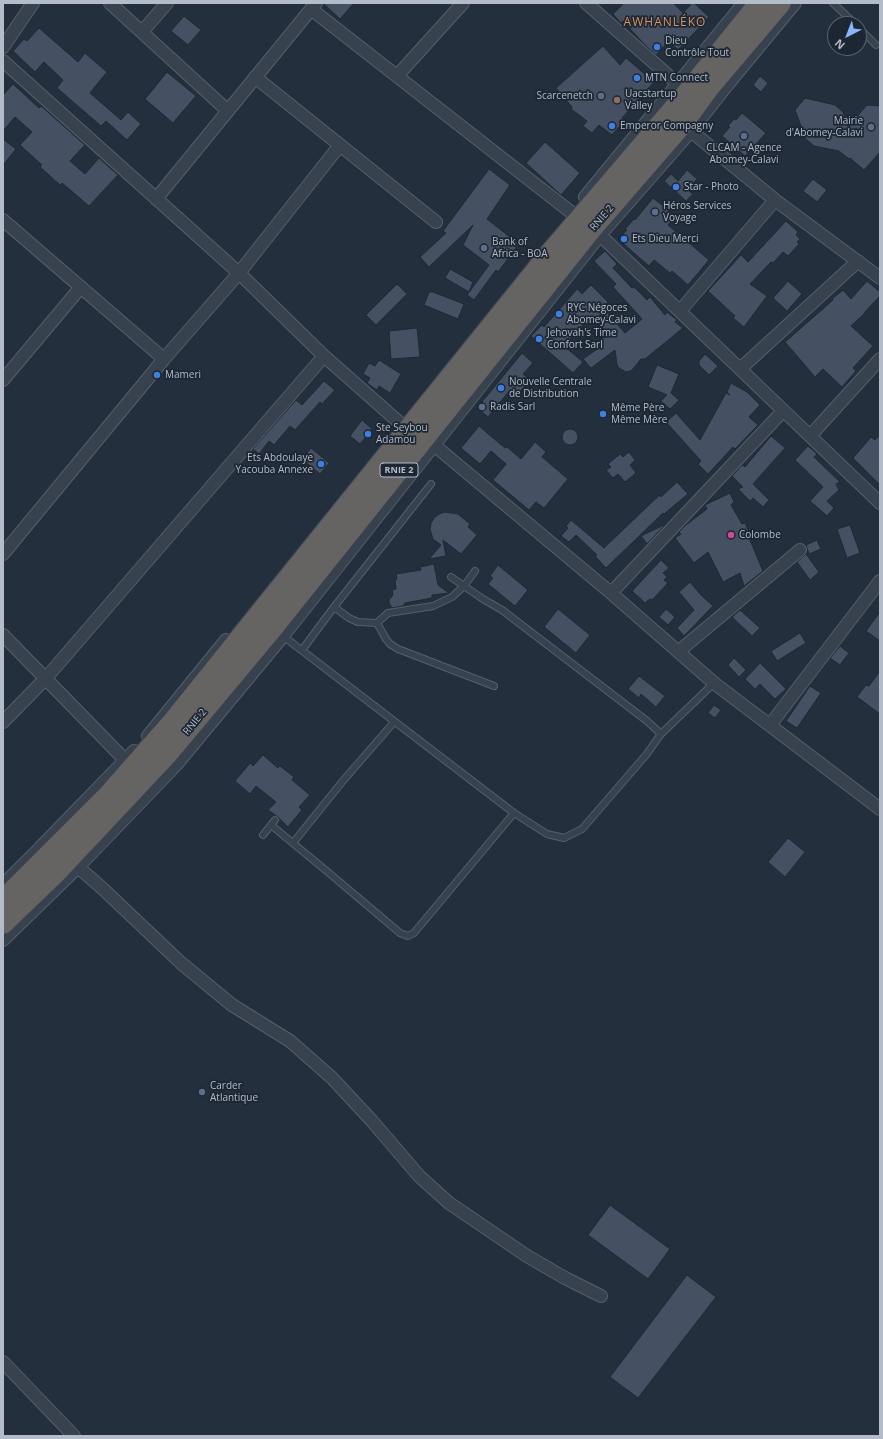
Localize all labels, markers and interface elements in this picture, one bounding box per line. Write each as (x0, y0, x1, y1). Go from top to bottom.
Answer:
district label: AWHANLÉKO (624, 16, 706, 30)
north arrow (827, 16, 867, 56)
place label: Dieu Contrôle Tout (665, 35, 729, 58)
text: N (831, 36, 848, 53)
marker: Dieu Contrôle Tout (652, 42, 662, 52)
place label: MTN Connect (645, 72, 708, 84)
marker: MTN Connect (632, 73, 642, 83)
place label: Uacstartup Valley (625, 88, 676, 112)
place label: Scarcenetch (536, 90, 593, 102)
marker: Scarcenetch (596, 91, 606, 101)
marker: Uacstartup Valley (612, 95, 622, 105)
place label: Mairie d'Abomey-Calavi (786, 115, 863, 138)
place label: Emperor Compagny (620, 120, 713, 132)
marker: Emperor Compagny (607, 121, 617, 131)
marker: Mairie d'Abomey-Calavi (866, 122, 876, 132)
marker: CLCAM - Agence Abomey-Calavi (739, 131, 749, 141)
place label: CLCAM - Agence Abomey-Calavi (706, 142, 782, 166)
place label: Star - Photo (684, 181, 739, 193)
marker: Star - Photo (671, 182, 681, 192)
place label: Héros Services Voyage (663, 200, 731, 224)
street label: RNIE 2 (588, 203, 616, 233)
marker: Héros Services Voyage (650, 207, 660, 217)
place label: Ets Dieu Merci (632, 233, 699, 245)
marker: Ets Dieu Merci (619, 234, 629, 244)
place label: Bank of Africa - BOA (492, 236, 548, 260)
marker: Bank of Africa - BOA (479, 243, 489, 253)
place label: RYC Négoces Abomey-Calavi (567, 302, 636, 326)
marker: RYC Négoces Abomey-Calavi (554, 309, 564, 319)
place label: Jehovah's Time Confort Sarl (547, 327, 617, 350)
marker: Jehovah's Time Confort Sarl (534, 334, 544, 344)
place label: Mameri (165, 369, 201, 381)
marker: Mameri (152, 370, 162, 380)
place label: Nouvelle Centrale de Distribution (509, 376, 592, 400)
marker: Nouvelle Centrale de Distribution (496, 383, 506, 393)
place label: Radis Sarl (490, 401, 535, 413)
marker: Radis Sarl (477, 402, 487, 412)
place label: Même Père Même Mère (611, 402, 667, 426)
marker: Même Père Même Mère (598, 409, 608, 419)
place label: Ste Seybou Adamou (376, 422, 428, 446)
marker: Ste Seybou Adamou (363, 429, 373, 439)
place label: Ets Abdoulaye Yacouba Annexe (236, 452, 313, 476)
marker: Ets Abdoulaye Yacouba Annexe (316, 459, 326, 469)
road number: RNIE 2 (380, 463, 418, 477)
place label: Colombe (739, 529, 781, 541)
marker: Colombe (726, 530, 736, 540)
street label: RNIE 2 (181, 707, 209, 737)
place label: Carder Atlantique (210, 1080, 258, 1104)
marker: Carder Atlantique (197, 1087, 207, 1097)

